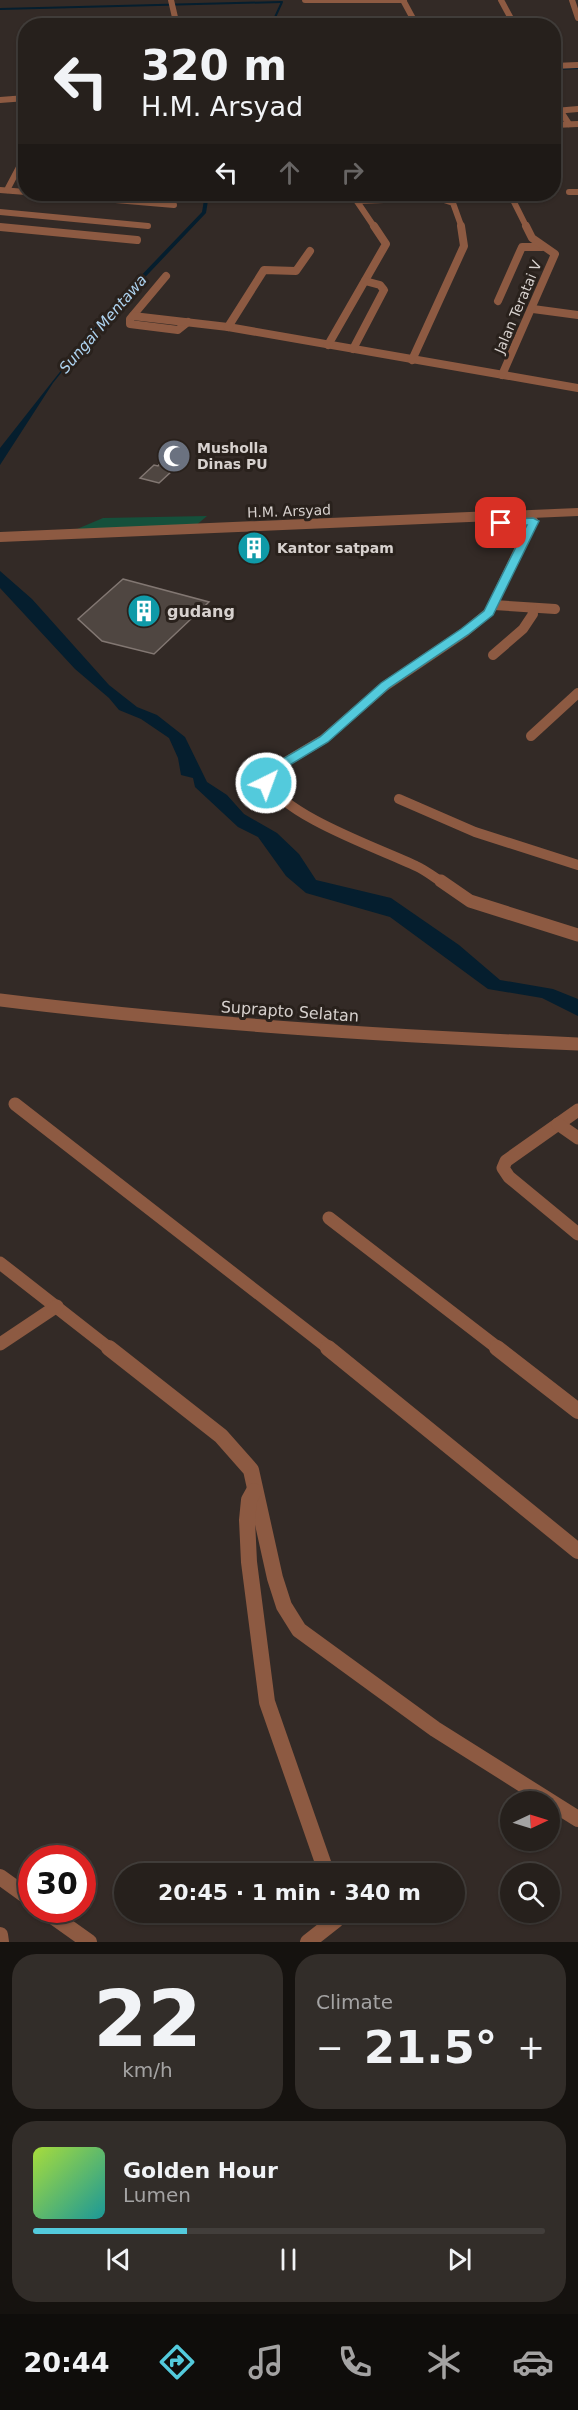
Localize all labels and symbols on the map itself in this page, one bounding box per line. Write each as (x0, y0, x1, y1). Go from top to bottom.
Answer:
street label: Jalan Teratai V (491, 258, 545, 357)
water label: Sungai Mentawa (55, 271, 151, 377)
mosque icon: Musholla Dinas PU (156, 438, 192, 474)
place label: Musholla Dinas PU (197, 440, 268, 472)
pin (475, 497, 526, 548)
street label: H.M. Arsyad (247, 502, 331, 520)
building icon: Kantor satpam (236, 530, 272, 566)
place label: Kantor satpam (277, 540, 394, 556)
building icon: gudang (126, 593, 162, 629)
place label: gudang (167, 602, 235, 621)
position arrow (234, 751, 298, 815)
street label: Suprapto Selatan (220, 997, 360, 1026)
north arrow (500, 1791, 560, 1851)
speed limit sign: 30 (18, 1845, 96, 1923)

